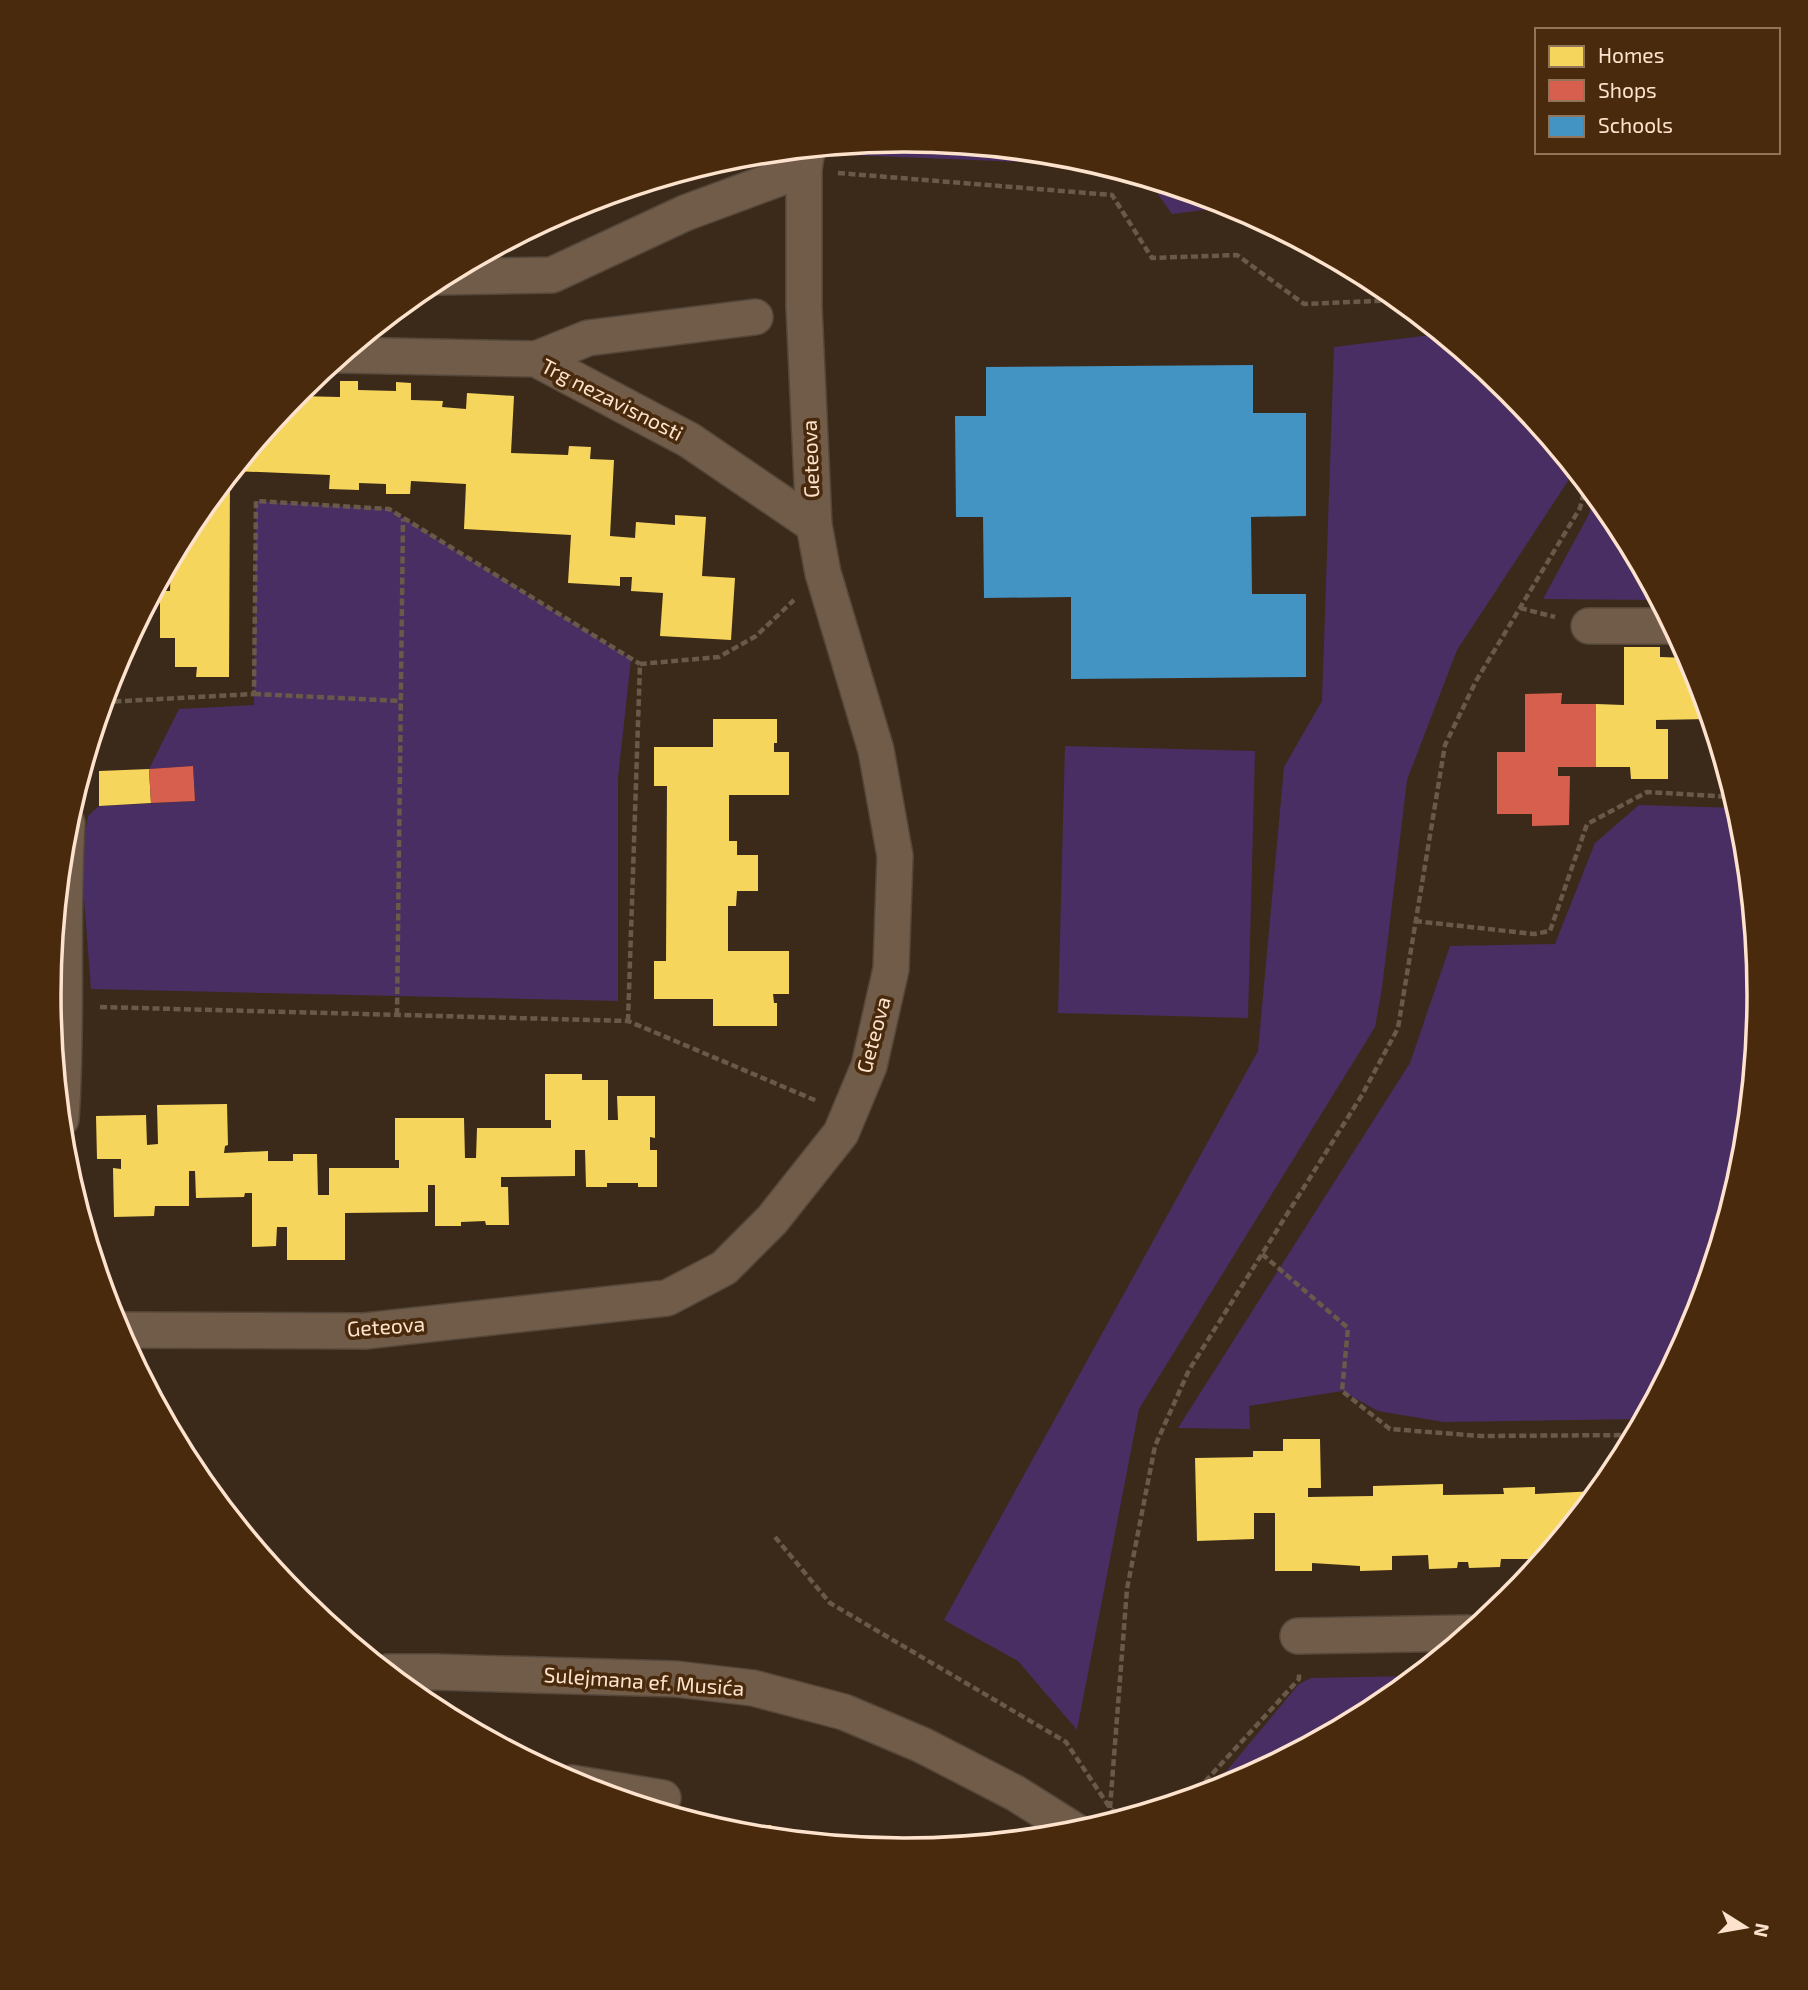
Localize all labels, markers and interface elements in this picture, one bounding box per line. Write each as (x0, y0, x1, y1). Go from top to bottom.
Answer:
legend (1535, 28, 1780, 154)
text: Homes (1598, 42, 1664, 67)
text: Shops (1598, 77, 1657, 102)
text: Schools (1598, 112, 1673, 137)
street label: Trg nezavisnosti (538, 352, 688, 445)
street label: Geteova (796, 420, 823, 499)
street label: Geteova (850, 994, 895, 1076)
street label: Geteova (346, 1310, 426, 1341)
street label: Sulejmana ef. Musića (543, 1661, 745, 1701)
north arrow (1710, 1892, 1780, 1962)
text: N (1750, 1921, 1775, 1939)

